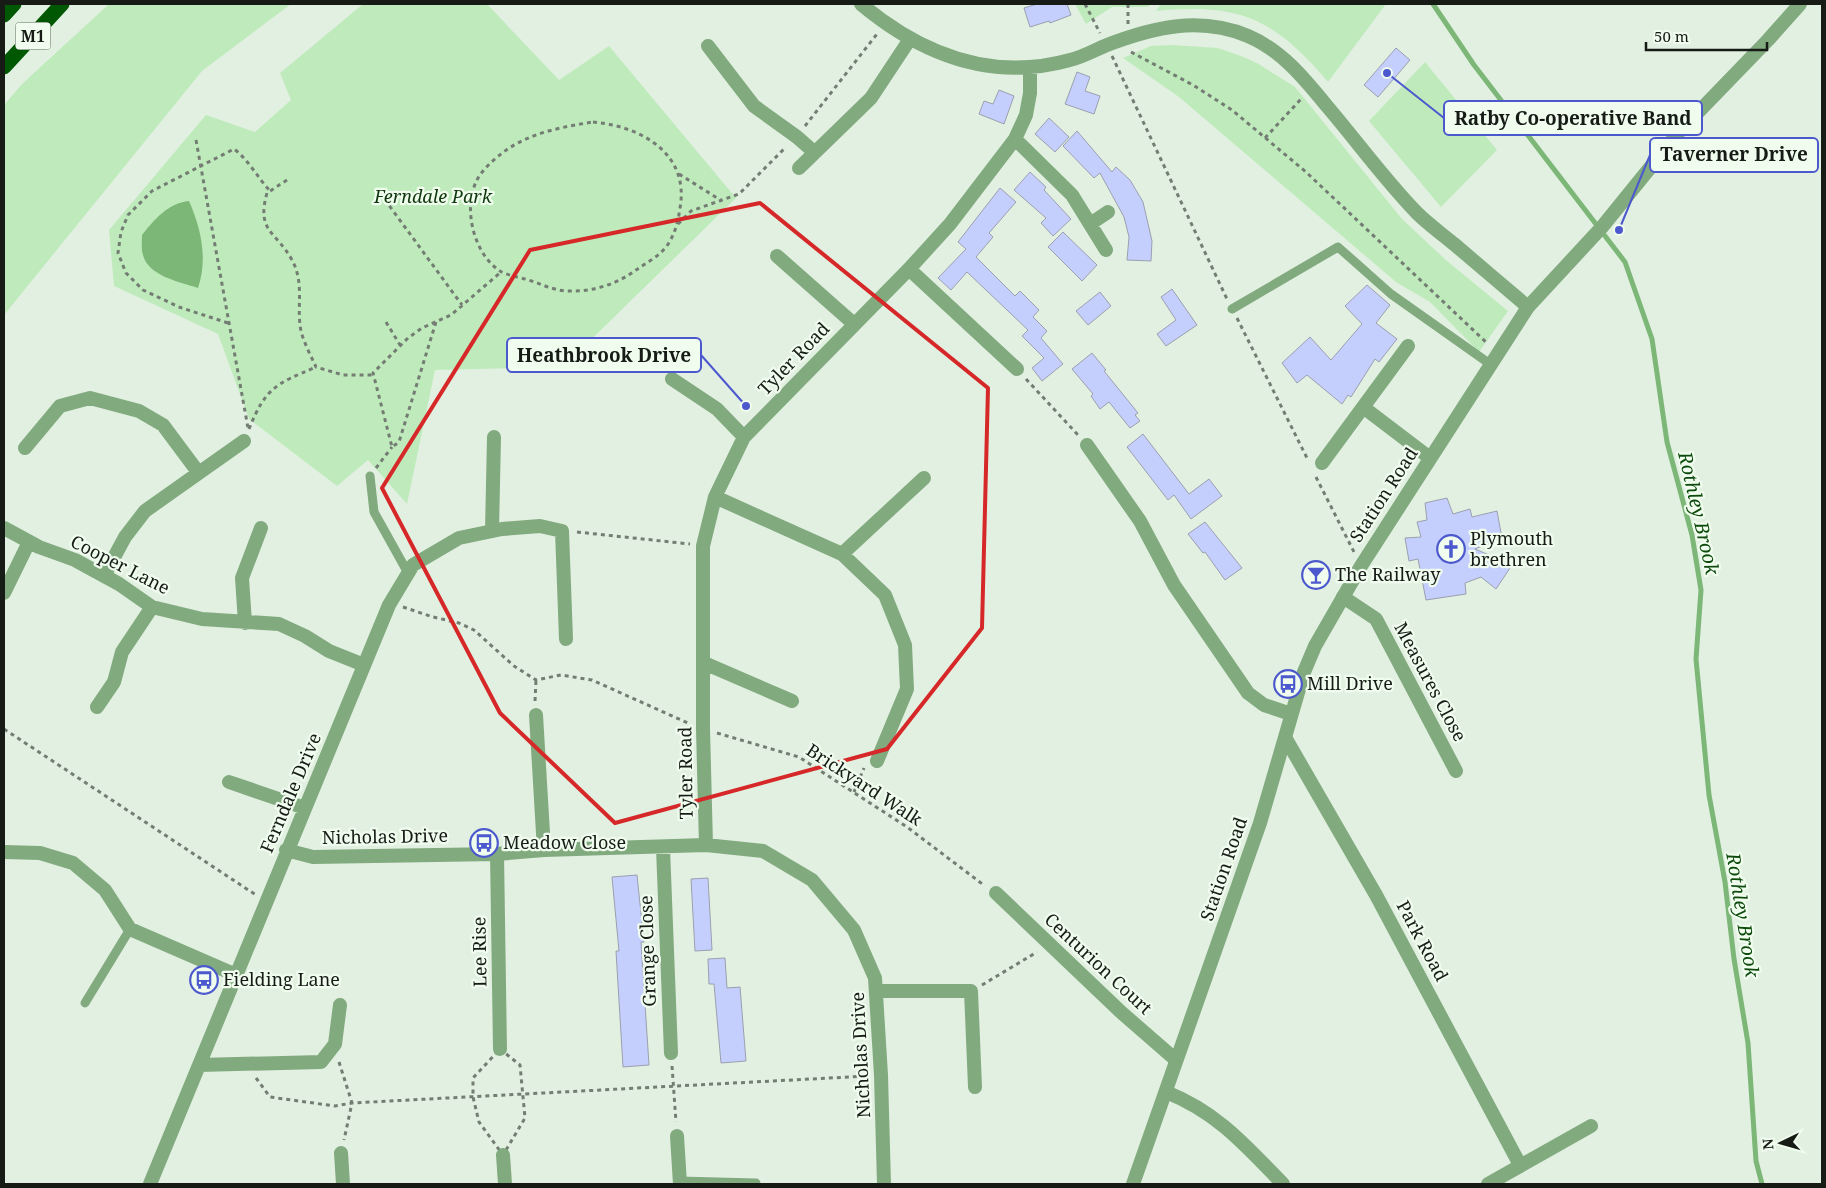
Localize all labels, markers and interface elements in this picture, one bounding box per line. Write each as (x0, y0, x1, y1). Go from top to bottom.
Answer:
scale bar (1646, 20, 1767, 52)
road number: M1 (15, 22, 50, 50)
text: 50 m (1654, 26, 1689, 46)
callout: Ratby Co-operative Band (1444, 101, 1702, 135)
text: Ratby Co-operative Band (1454, 105, 1692, 131)
callout: Taverner Drive (1650, 138, 1818, 172)
text: Taverner Drive (1660, 141, 1808, 167)
park label: Ferndale Park (373, 184, 493, 208)
street label: Tyler Road (752, 317, 834, 400)
callout: Heathbrook Drive (507, 338, 701, 372)
text: Heathbrook Drive (517, 342, 691, 368)
street label: Station Road (1344, 442, 1423, 546)
water label: Rothley Brook (1672, 448, 1726, 578)
place label: Plymouth brethren (1470, 526, 1553, 571)
street label: Cooper Lane (67, 529, 174, 599)
church icon: Plymouth brethren (1436, 534, 1466, 564)
bar icon: The Railway (1301, 560, 1331, 590)
place label: The Railway (1335, 562, 1441, 586)
street label: Measures Close (1389, 618, 1472, 745)
bus stop icon: Mill Drive (1273, 669, 1303, 699)
place label: Mill Drive (1307, 671, 1393, 695)
street label: Tyler Road (672, 726, 698, 820)
street label: Ferndale Drive (254, 729, 326, 856)
street label: Brickyard Walk (802, 738, 928, 831)
street label: Station Road (1194, 814, 1252, 924)
street label: Nicholas Drive (322, 823, 448, 849)
bus stop icon: Meadow Close (469, 828, 499, 858)
place label: Meadow Close (503, 830, 626, 854)
water label: Rothley Brook (1720, 850, 1766, 980)
street label: Grange Close (633, 895, 661, 1007)
street label: Park Road (1392, 896, 1454, 985)
street label: Centurion Court (1040, 907, 1158, 1019)
street label: Lee Rise (466, 917, 492, 987)
bus stop icon: Fielding Lane (189, 965, 219, 995)
place label: Fielding Lane (223, 967, 340, 991)
street label: Nicholas Drive (845, 991, 875, 1119)
north arrow (1756, 1118, 1806, 1168)
text: N (1758, 1138, 1777, 1151)

